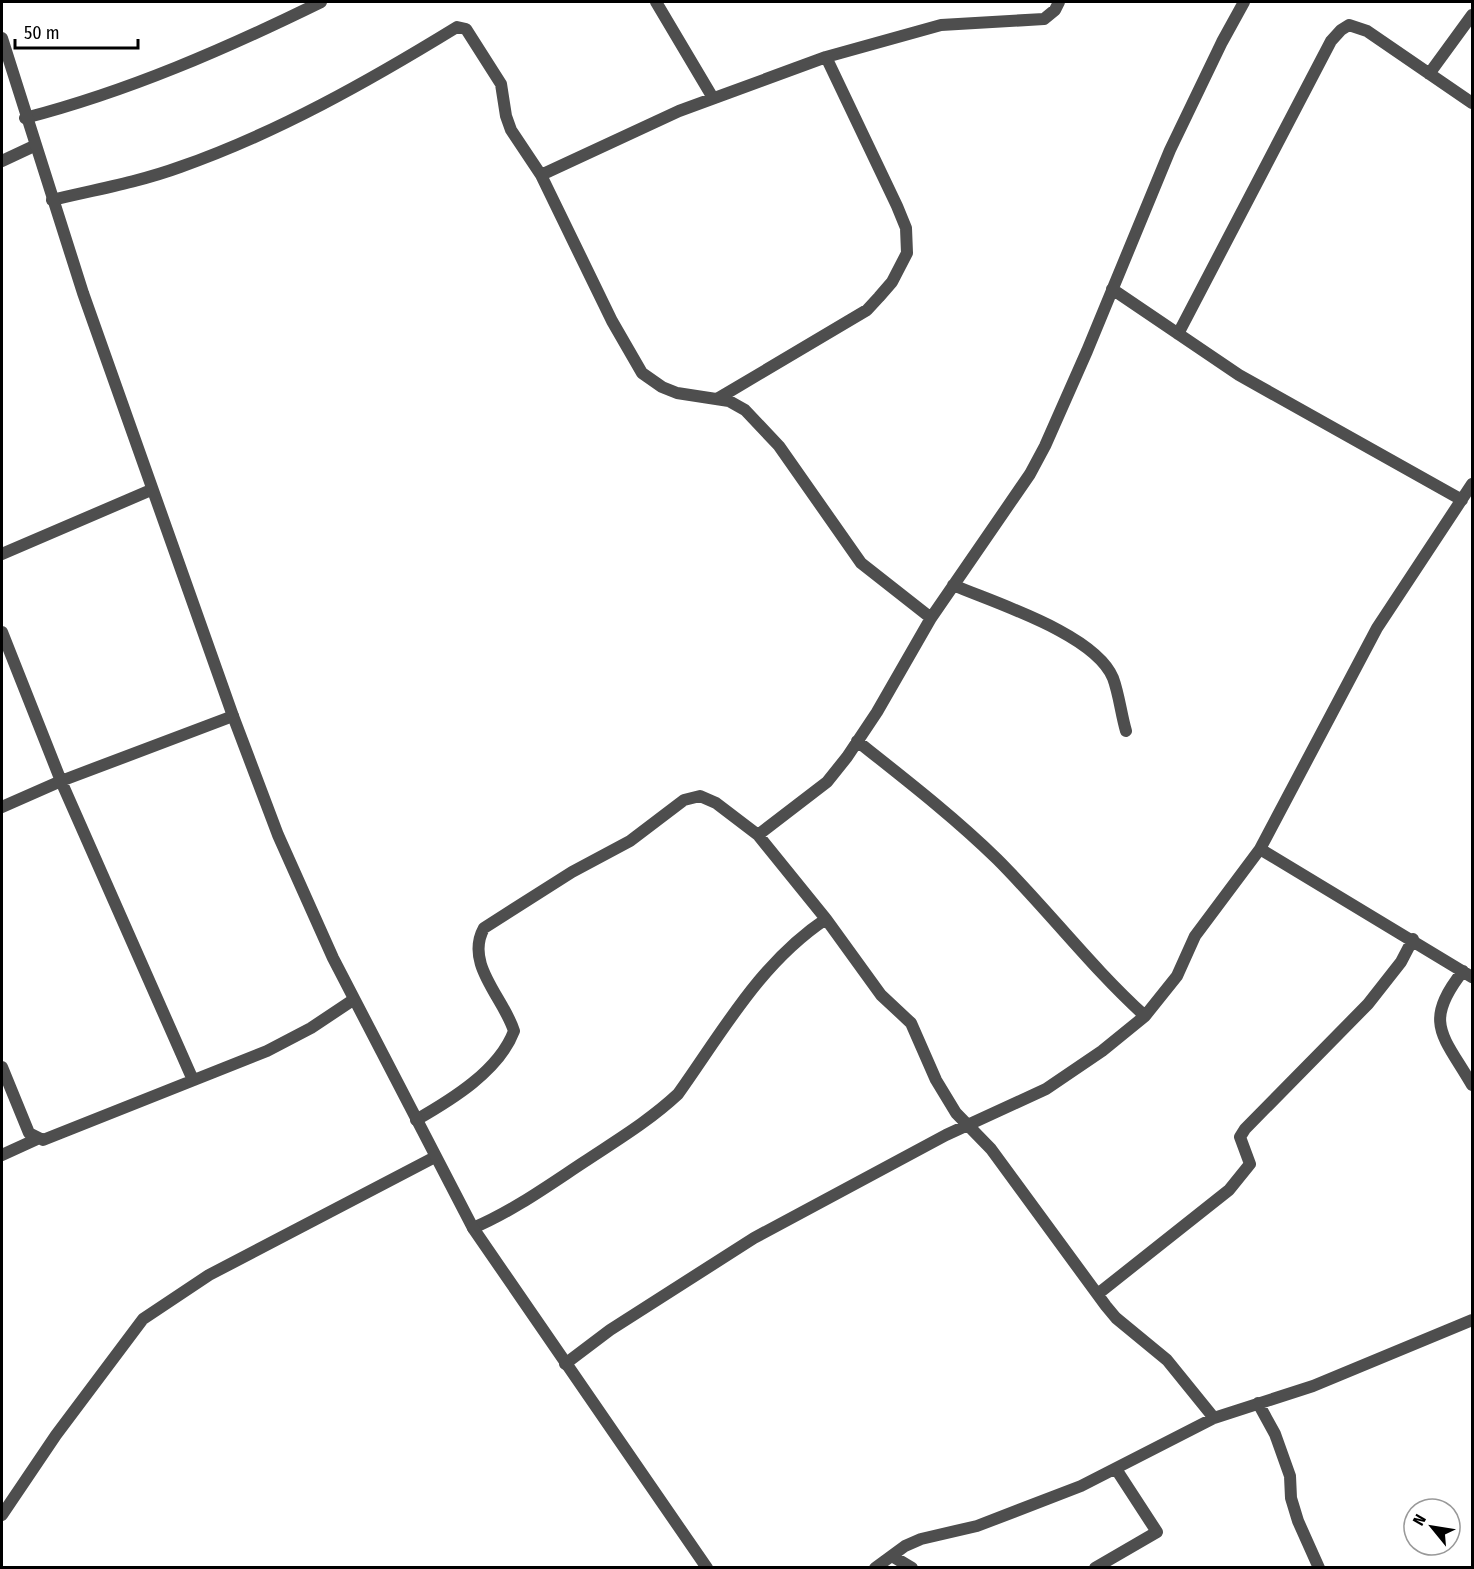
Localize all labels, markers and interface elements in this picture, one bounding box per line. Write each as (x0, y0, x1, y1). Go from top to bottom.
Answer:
scale bar (15, 12, 138, 50)
text: 50 m (24, 22, 60, 44)
north arrow (1402, 1497, 1462, 1557)
text: N (1409, 1511, 1430, 1529)

